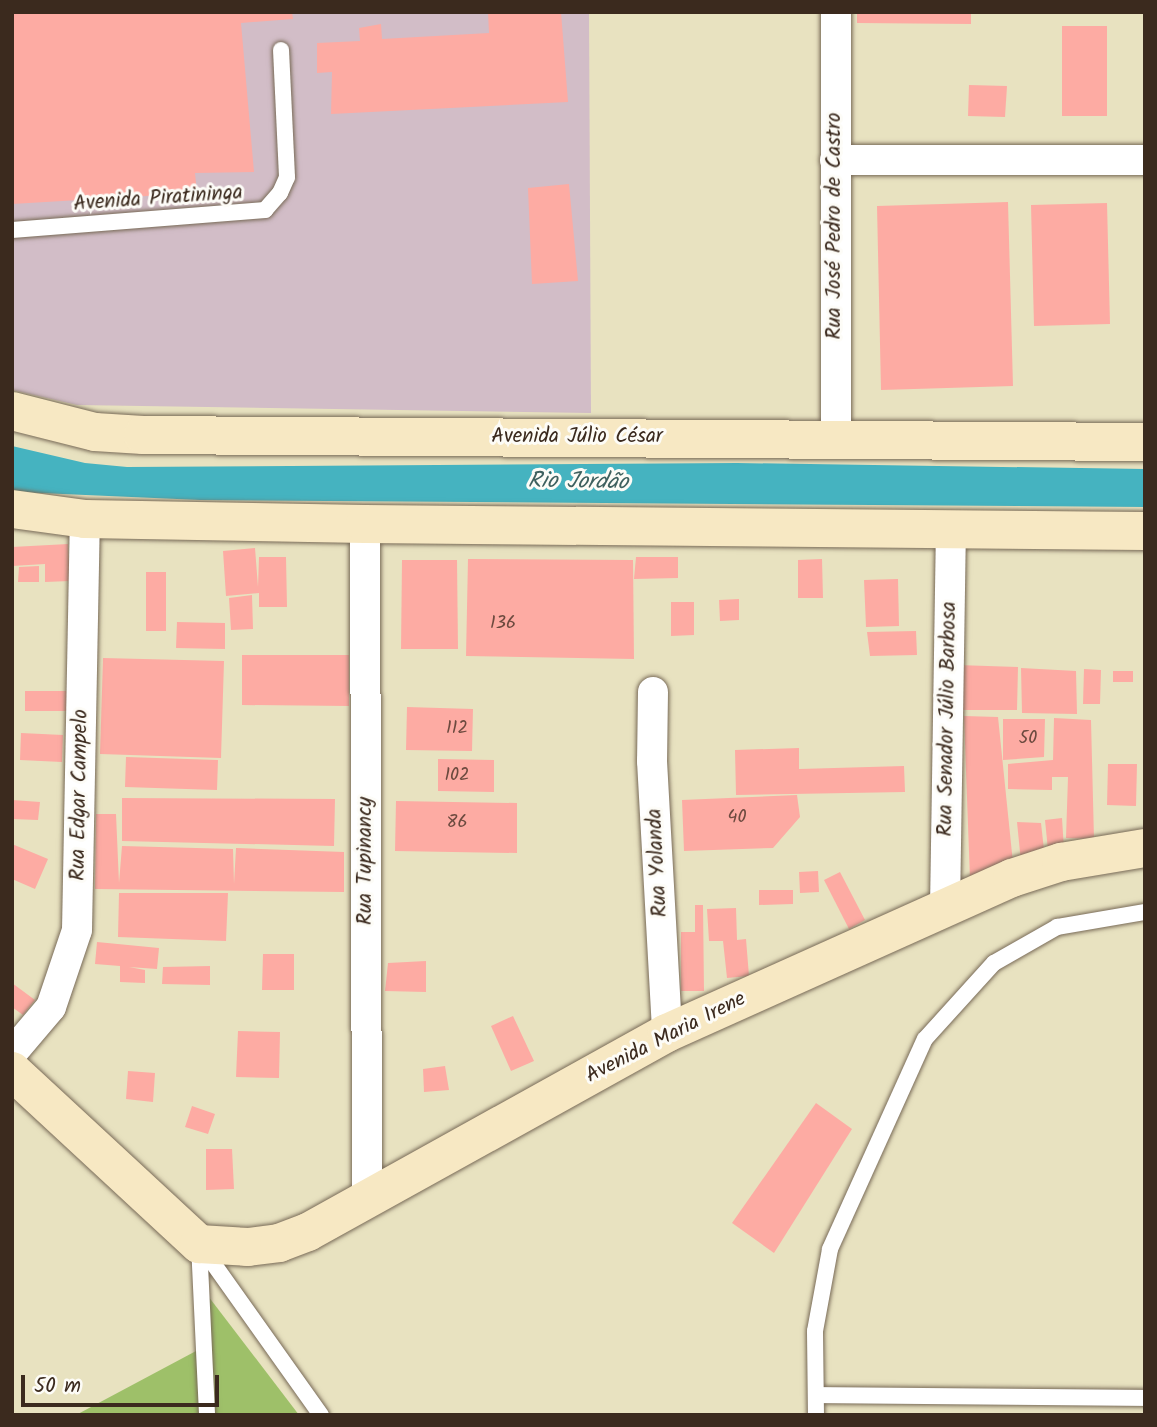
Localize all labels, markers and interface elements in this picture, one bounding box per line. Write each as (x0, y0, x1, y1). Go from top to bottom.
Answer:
street label: Rua José Pedro de Castro (822, 112, 848, 340)
street label: Avenida Piratininga (73, 181, 243, 217)
street label: Avenida Júlio César (491, 424, 663, 450)
water label: Rio Jordão (528, 467, 628, 497)
street label: Rua Senador Júlio Barbosa (933, 601, 963, 837)
house number: 136 (490, 613, 516, 635)
street label: Rua Edgar Campelo (66, 709, 94, 881)
house number: 112 (446, 718, 468, 740)
house number: 50 (1019, 728, 1037, 750)
house number: 102 (444, 765, 470, 787)
street label: Rua Tupinancy (353, 797, 379, 925)
house number: 40 (728, 807, 746, 829)
street label: Rua Yolanda (643, 808, 673, 918)
house number: 86 (447, 812, 467, 834)
street label: Avenida Maria Irene (582, 987, 750, 1089)
scale bar (24, 1360, 222, 1404)
text: 50 m (34, 1370, 81, 1403)

